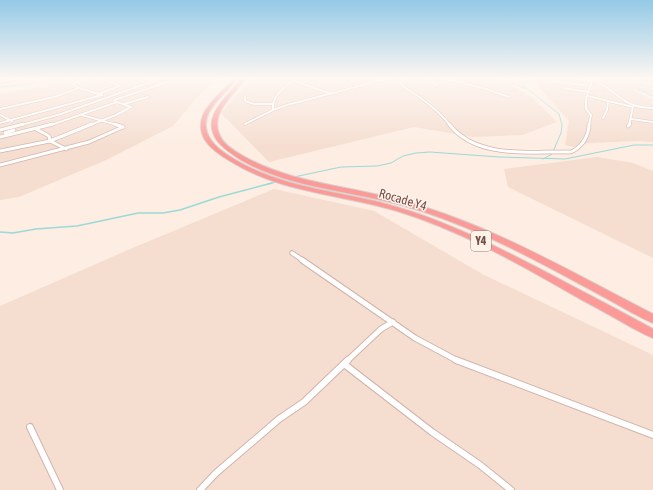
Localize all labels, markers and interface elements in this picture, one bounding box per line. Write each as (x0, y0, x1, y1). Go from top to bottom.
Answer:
street label: Rocade Y4 (377, 185, 429, 213)
road number: Y4 (471, 231, 491, 251)

